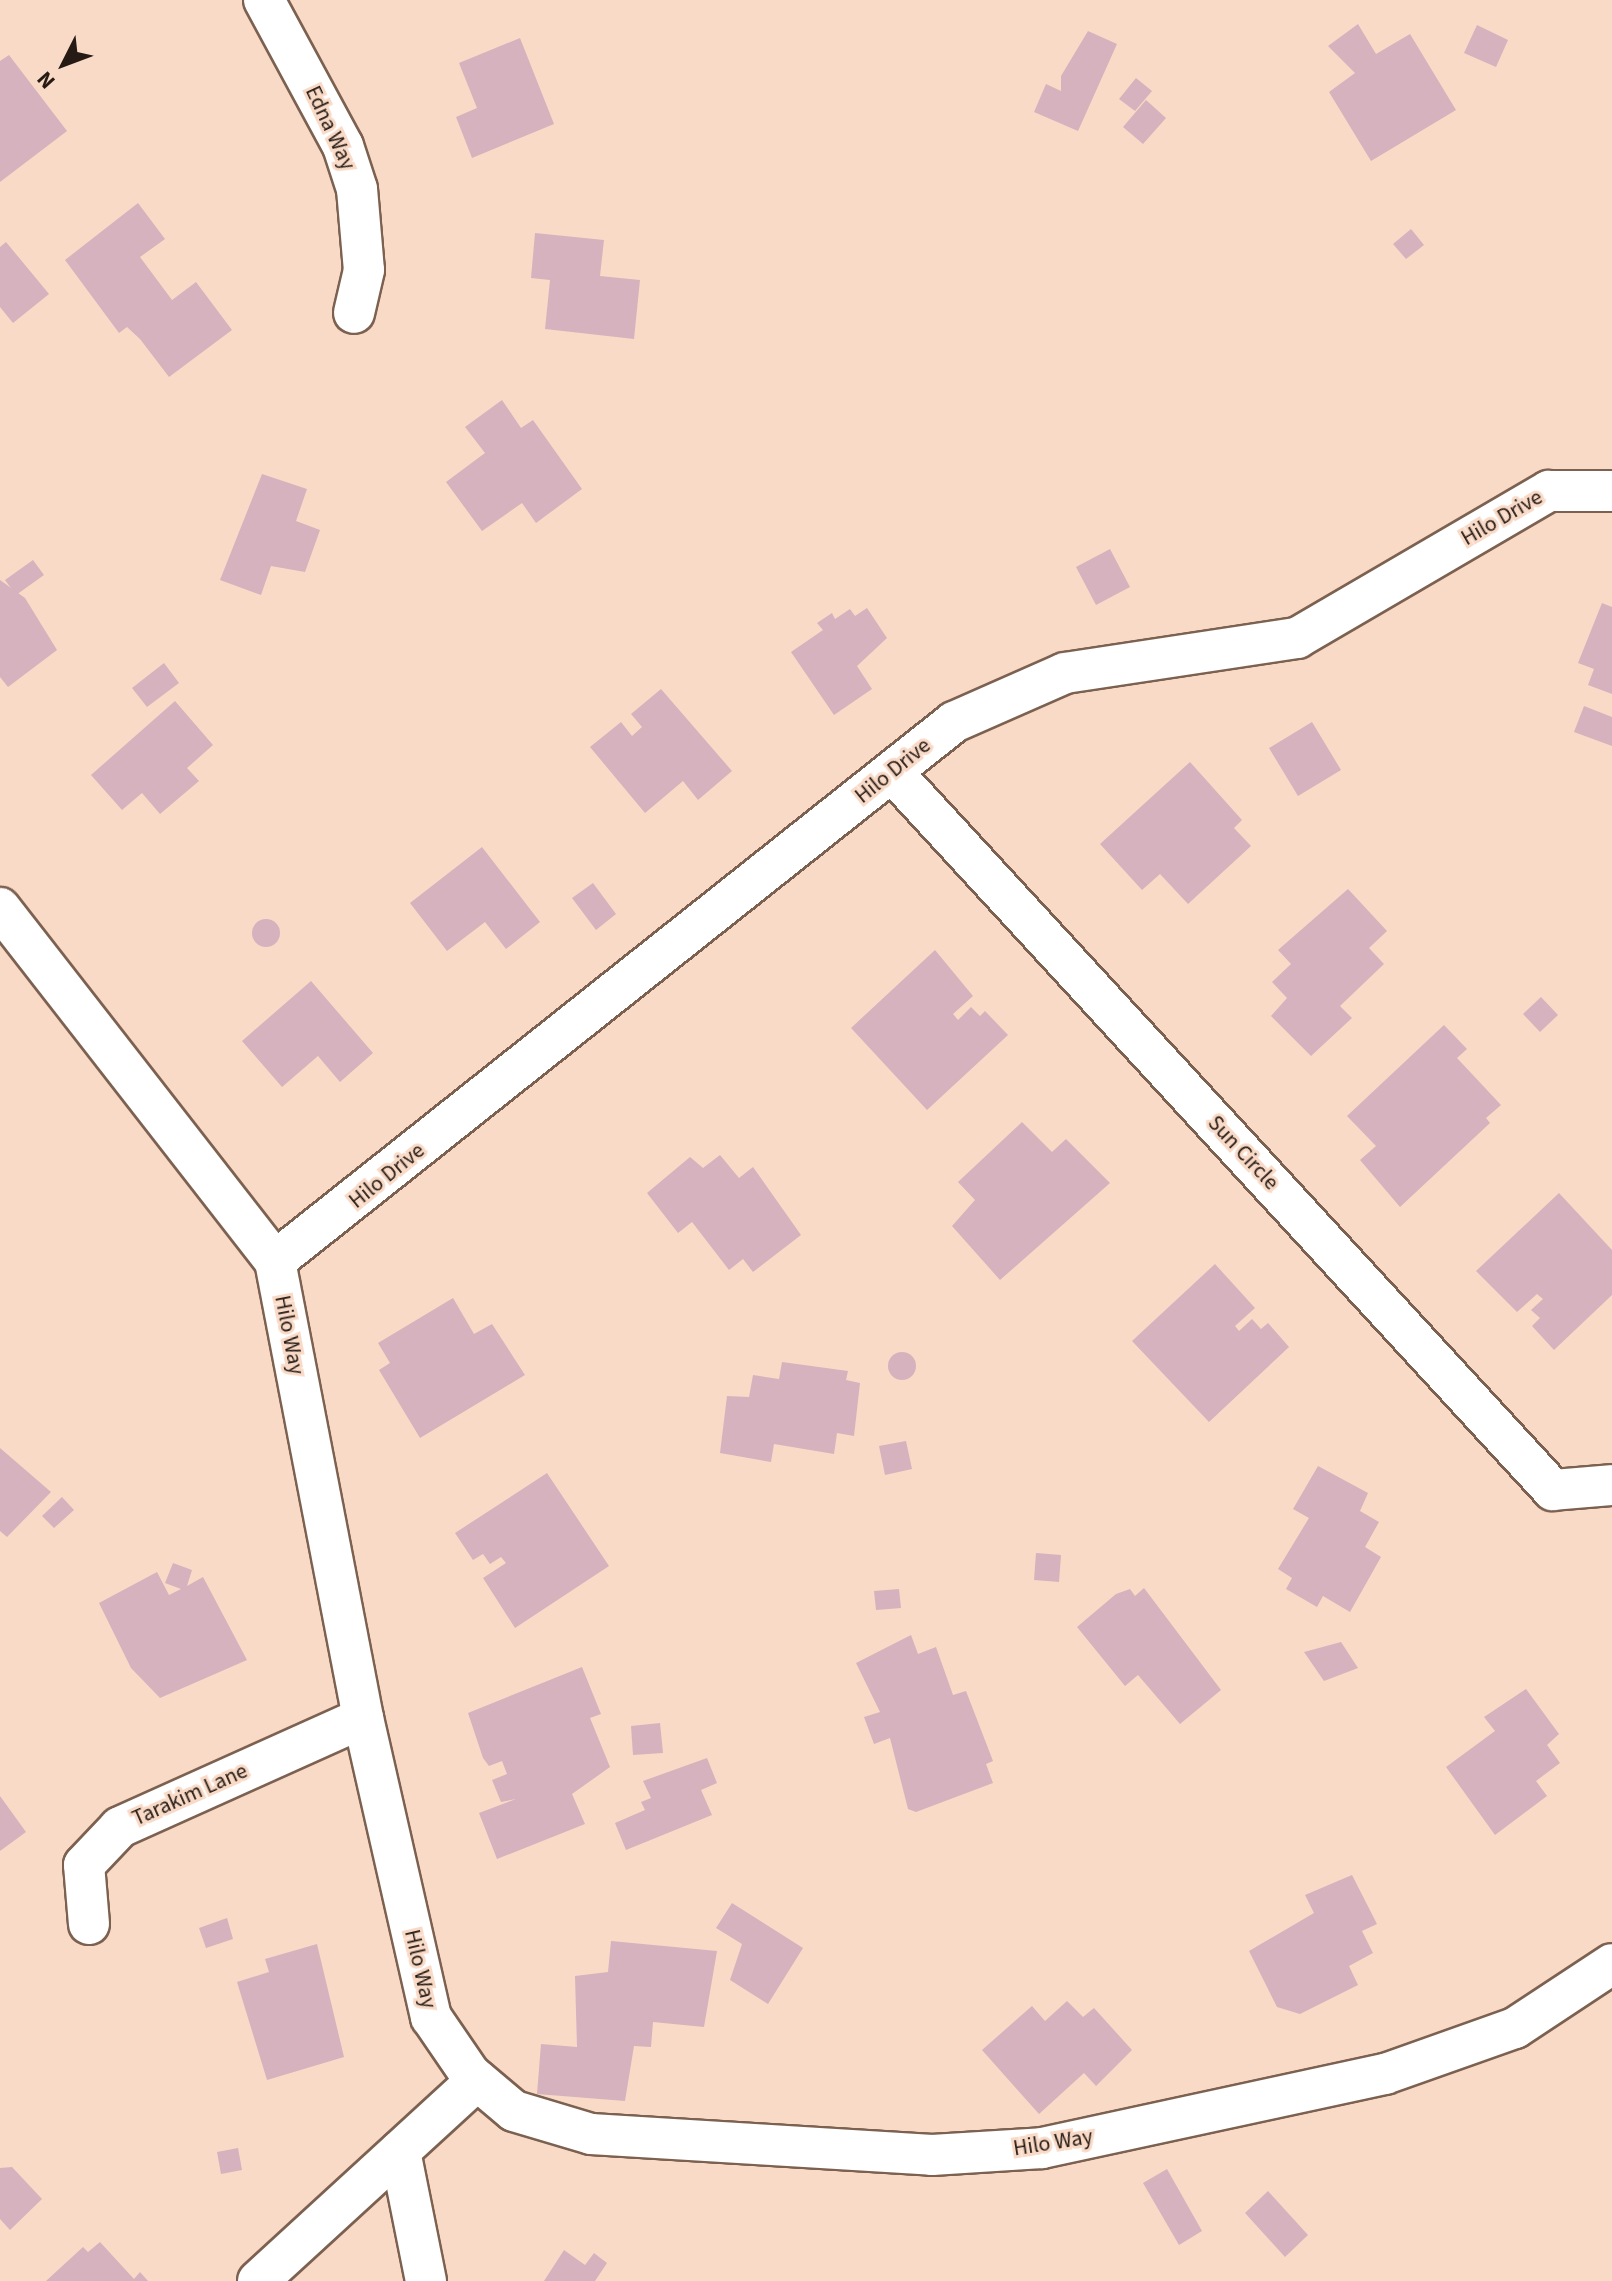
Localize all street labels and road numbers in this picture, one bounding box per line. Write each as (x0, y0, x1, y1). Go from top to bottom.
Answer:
street label: Edna Way (299, 82, 361, 174)
street label: Hilo Drive (1457, 484, 1547, 552)
street label: Hilo Drive (850, 733, 936, 809)
street label: Sun Circle (1202, 1110, 1284, 1196)
street label: Hilo Drive (344, 1138, 430, 1214)
street label: Hilo Way (268, 1293, 310, 1377)
street label: Tarakim Lane (128, 1758, 252, 1832)
street label: Hilo Way (398, 1927, 442, 2011)
street label: Hilo Way (1011, 2124, 1095, 2162)

